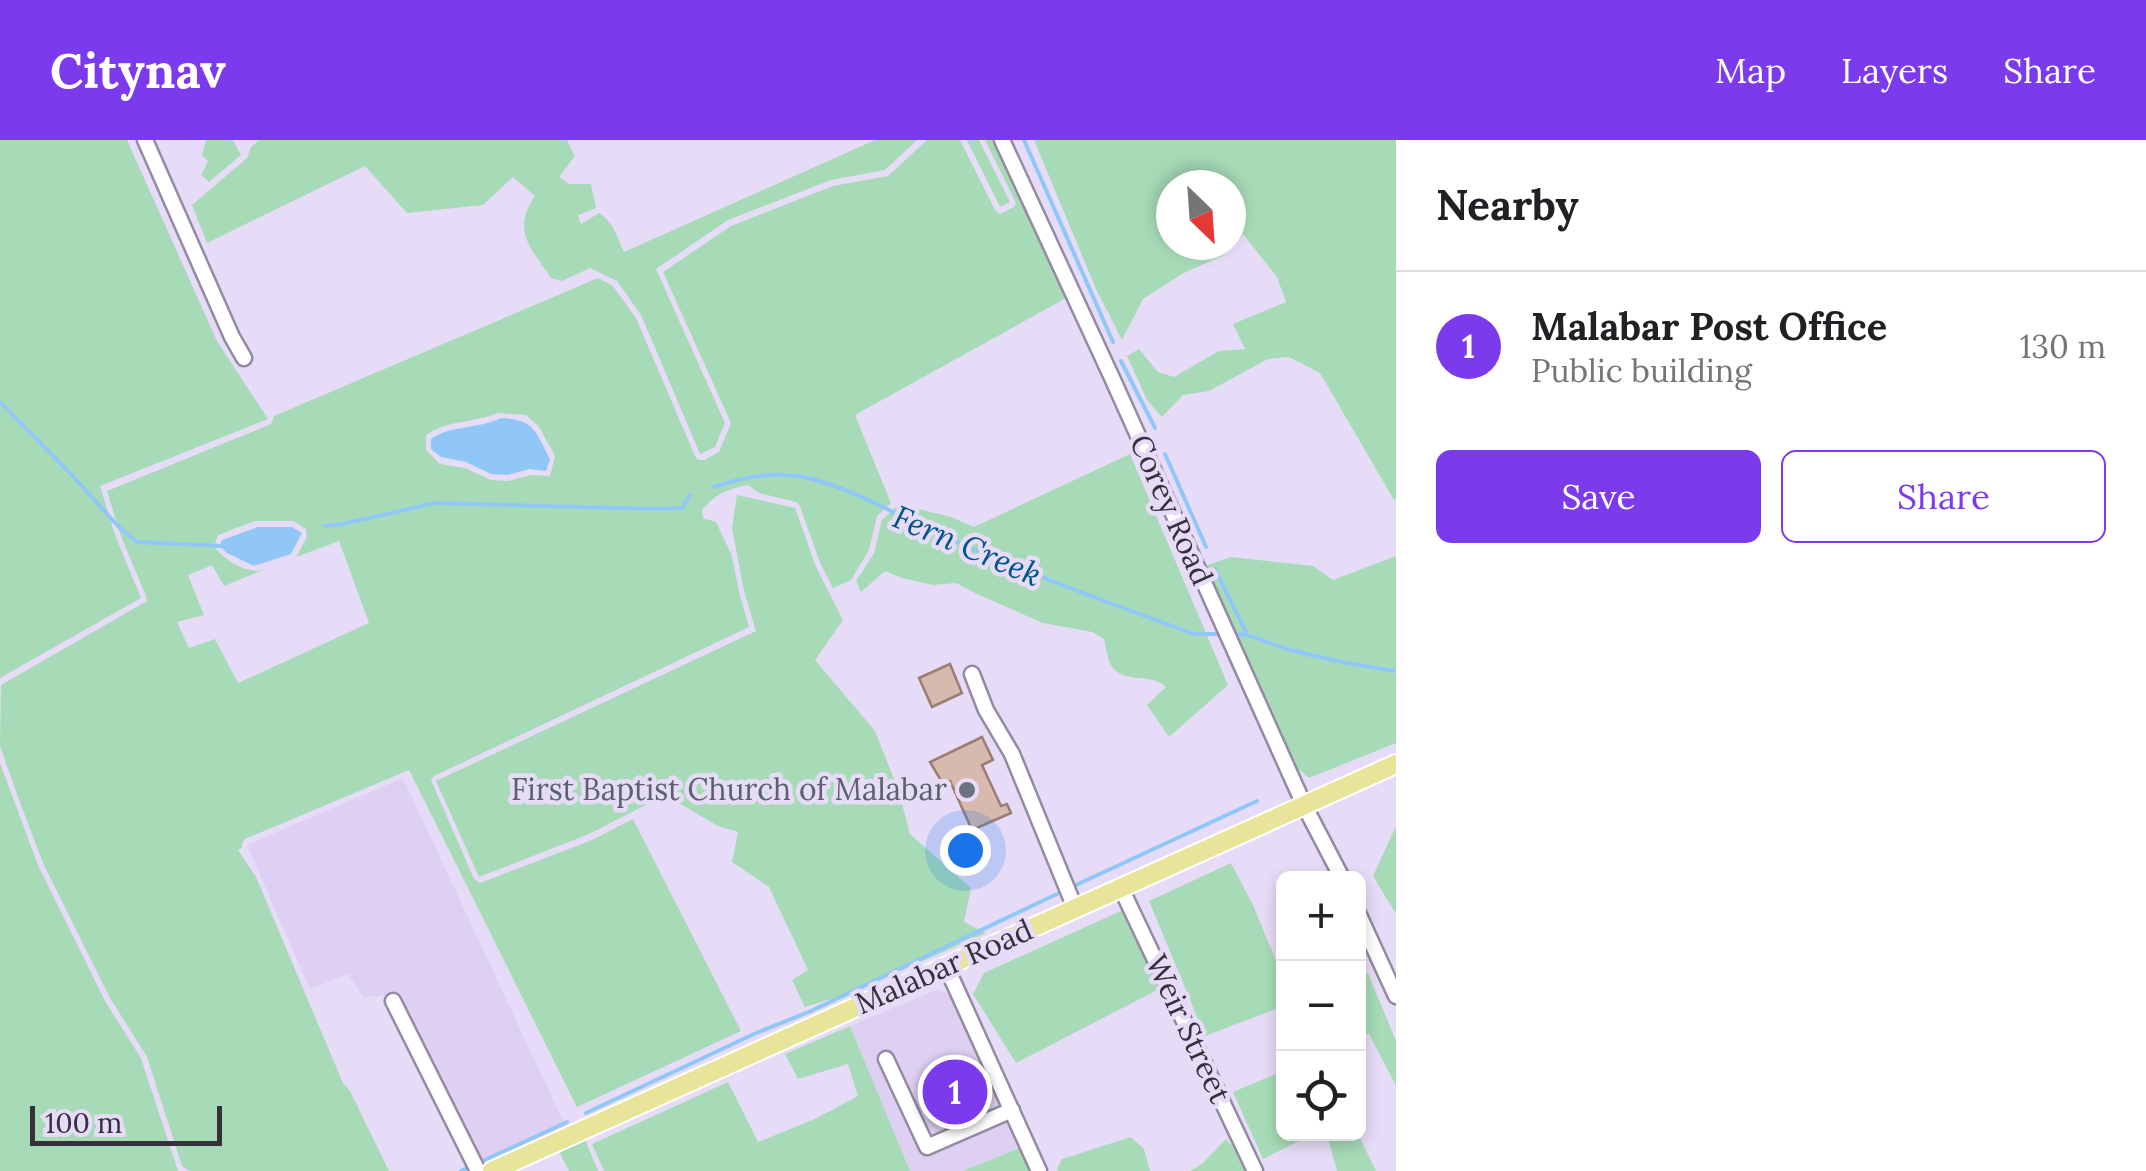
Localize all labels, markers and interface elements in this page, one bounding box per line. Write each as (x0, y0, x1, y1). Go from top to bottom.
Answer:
text: Citynav (50, 40, 226, 101)
text: Map (1715, 48, 1786, 93)
text: Layers (1841, 48, 1948, 93)
text: Share (2003, 48, 2096, 93)
north arrow (1156, 170, 1246, 260)
text: Nearby (1436, 178, 1579, 232)
text: Malabar Post Office (1531, 302, 1887, 350)
text: 1 (1462, 326, 1475, 367)
text: 130 m (2020, 326, 2106, 367)
text: Public building (1531, 350, 1752, 391)
street label: Corey Road (1121, 428, 1222, 591)
button: Save (1436, 450, 1761, 543)
button: Share (1781, 450, 2106, 543)
water label: Fern Creek (887, 496, 1048, 595)
place label: First Baptist Church of Malabar (511, 770, 947, 808)
marker: First Baptist Church of Malabar (956, 779, 978, 801)
your location (940, 825, 991, 876)
map controls (1276, 871, 1366, 1141)
button: + (1276, 871, 1366, 961)
street label: Malabar Road (849, 910, 1038, 1022)
street label: Weir Street (1138, 948, 1240, 1109)
button: − (1276, 961, 1366, 1051)
button: locate (1276, 1051, 1366, 1141)
pin: 1 (922, 1054, 988, 1130)
scale bar (30, 1101, 222, 1146)
text: 100 m (45, 1105, 122, 1141)

